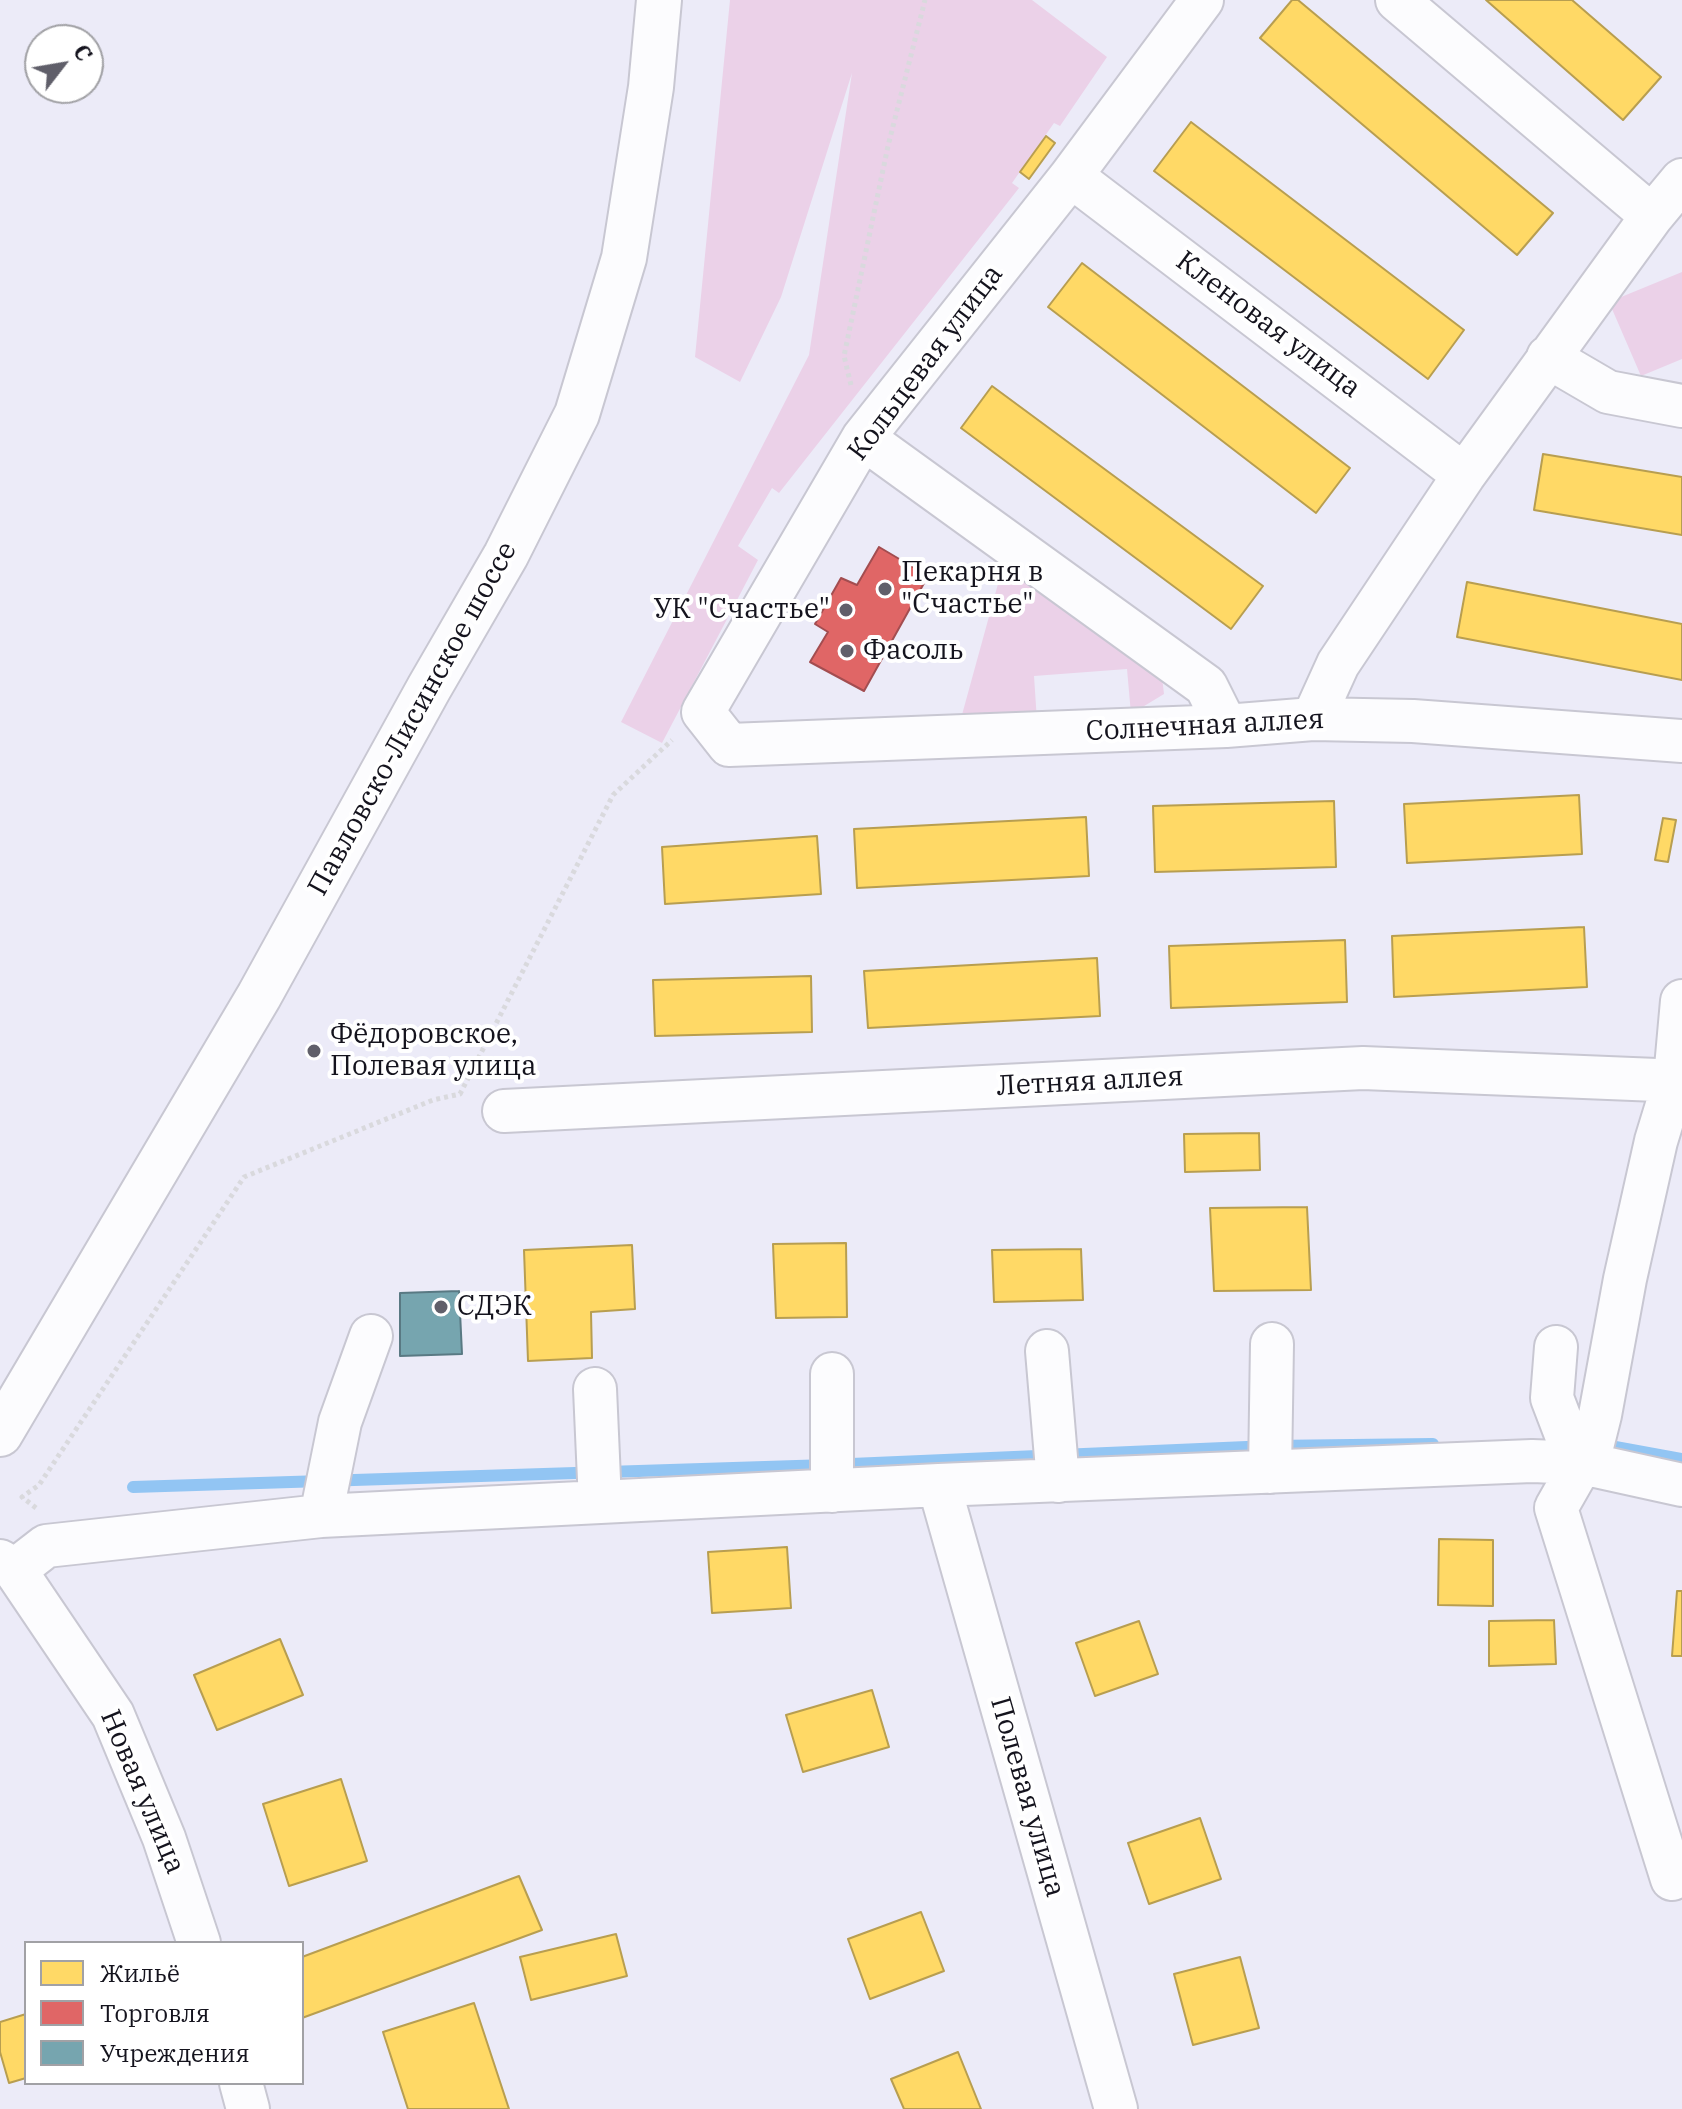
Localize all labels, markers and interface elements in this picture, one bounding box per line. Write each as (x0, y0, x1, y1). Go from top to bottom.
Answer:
north arrow (24, 24, 104, 104)
text: С (67, 39, 99, 66)
street label: Кленовая улица (1169, 245, 1367, 405)
street label: Кольцевая улица (841, 259, 1011, 467)
street label: Павловско-Лисинское шоссе (302, 536, 524, 902)
place label: Пекарня в "Счастье" (901, 556, 1044, 622)
marker: Пекарня в "Счастье" (876, 580, 894, 598)
place label: УК "Счастье" (653, 593, 830, 627)
marker: УК "Счастье" (837, 601, 855, 619)
place label: Фасоль (863, 634, 963, 668)
marker: Фасоль (838, 642, 856, 660)
street label: Солнечная аллея (1085, 703, 1325, 749)
place label: Фёдоровское, Полевая улица (330, 1018, 536, 1084)
marker: Фёдоровское, Полевая улица (305, 1042, 323, 1060)
street label: Летняя аллея (996, 1060, 1184, 1104)
place label: СДЭК (457, 1290, 532, 1324)
marker: СДЭК (432, 1298, 450, 1316)
street label: Полевая улица (982, 1693, 1072, 1901)
street label: Новая улица (92, 1705, 192, 1879)
legend (24, 1941, 304, 2085)
text: Жильё (100, 1957, 180, 1989)
text: Торговля (100, 1997, 210, 2029)
text: Учреждения (100, 2037, 250, 2069)

